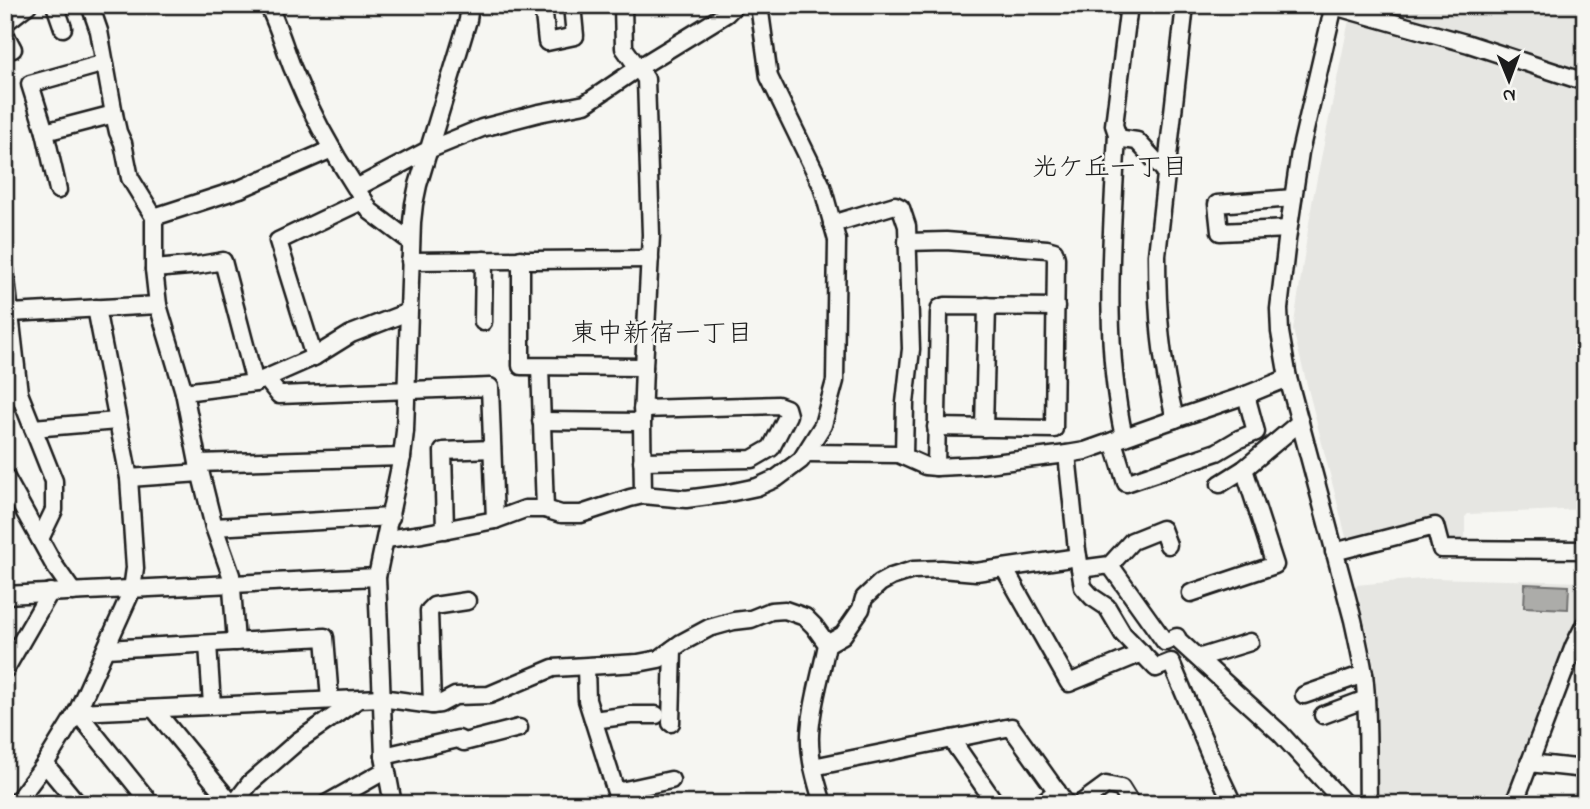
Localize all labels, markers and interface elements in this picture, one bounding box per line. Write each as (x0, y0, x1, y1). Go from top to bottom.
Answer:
north arrow (1474, 46, 1544, 116)
text: N (1502, 81, 1516, 108)
district label: 光ケ丘一丁目 (1032, 150, 1188, 188)
district label: 東中新宿一丁目 (571, 316, 753, 354)

